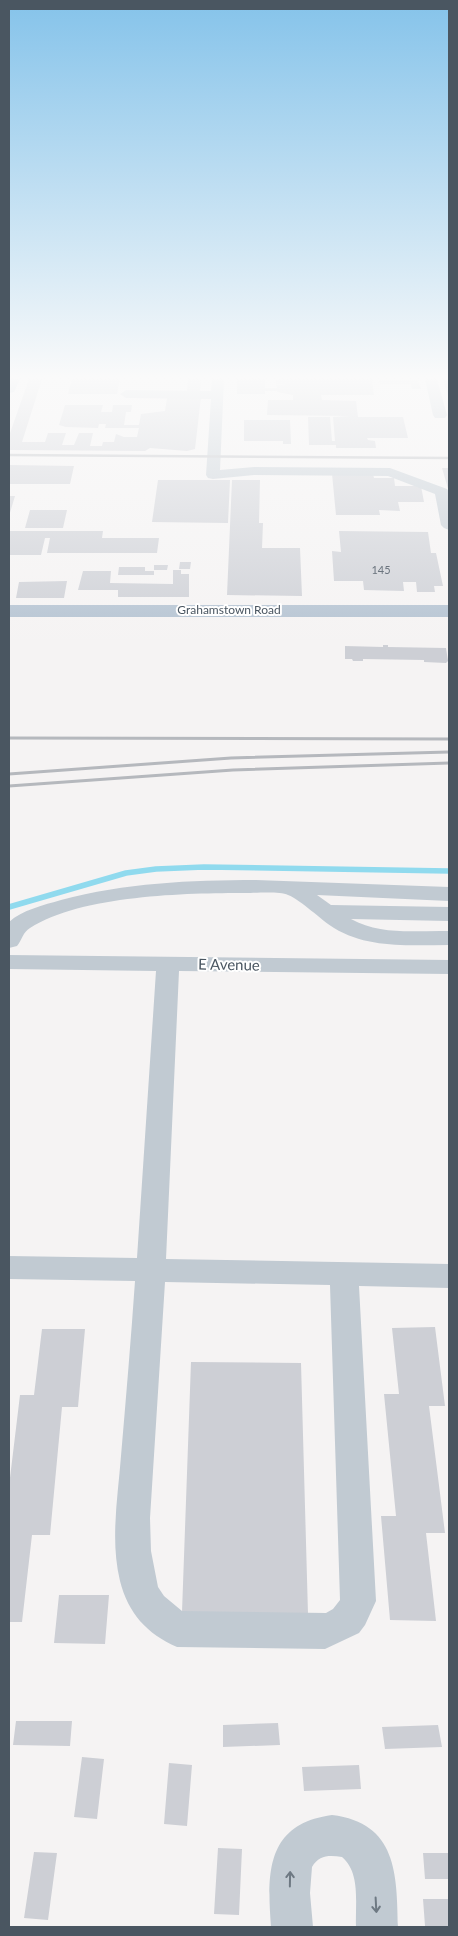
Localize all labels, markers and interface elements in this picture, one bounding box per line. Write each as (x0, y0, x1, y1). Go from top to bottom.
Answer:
house number: 145 (371, 563, 391, 576)
street label: Grahamstown Road (177, 602, 281, 617)
street label: E Avenue (198, 954, 260, 974)
one-way arrow (286, 1871, 295, 1887)
one-way arrow (372, 1897, 381, 1913)

